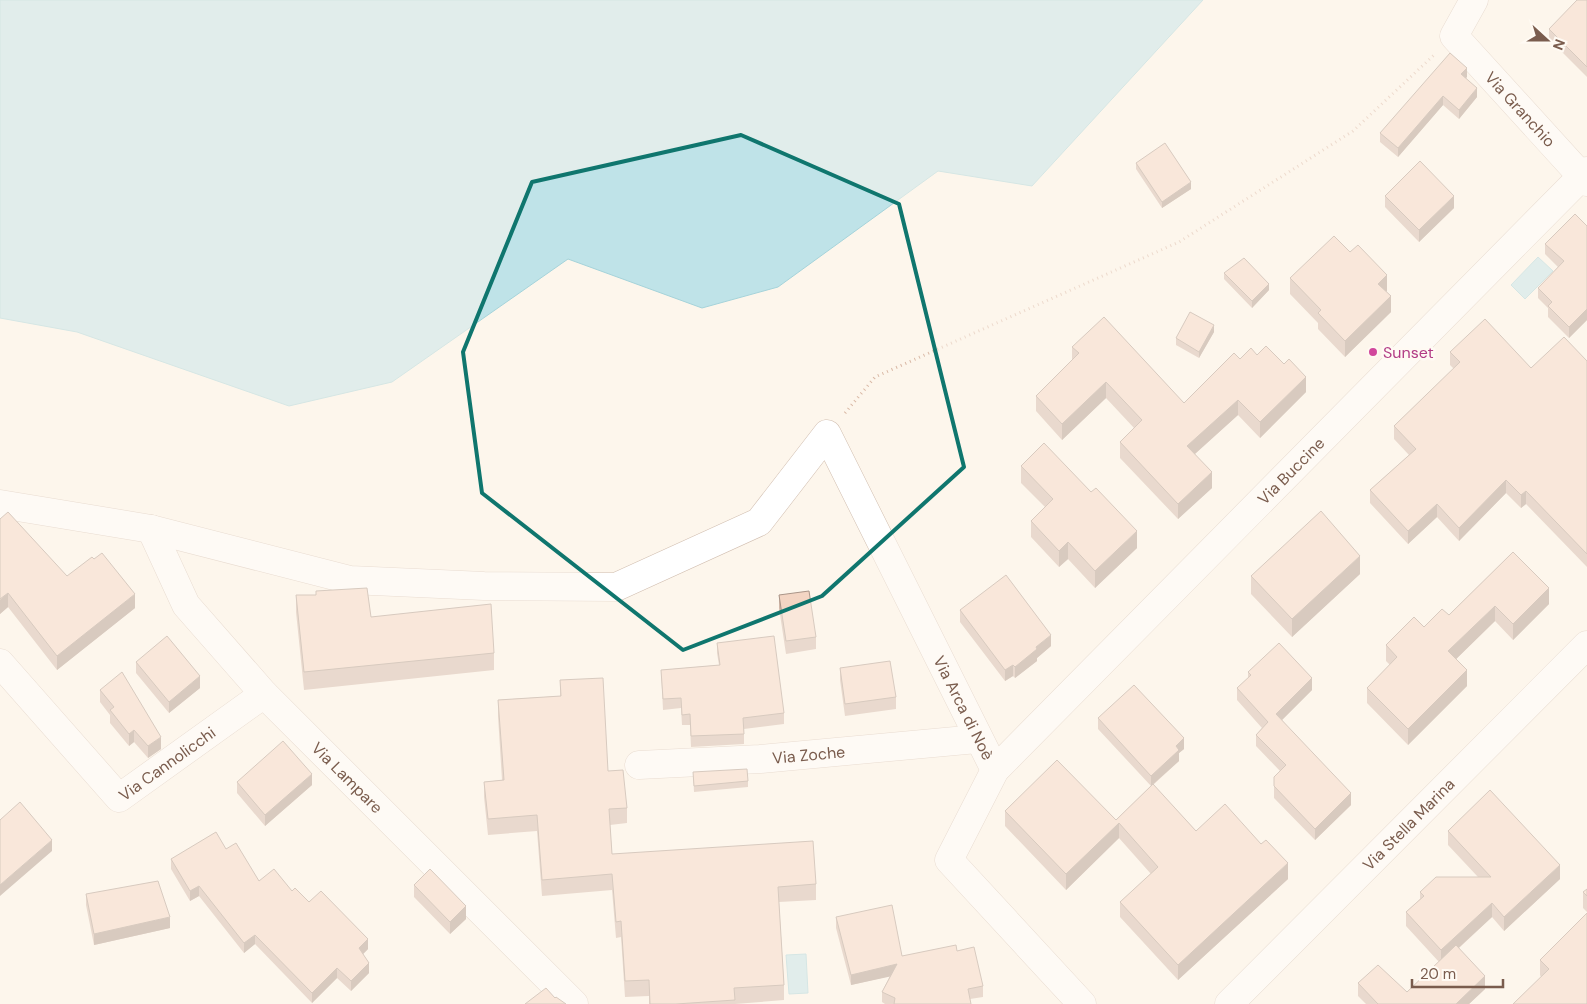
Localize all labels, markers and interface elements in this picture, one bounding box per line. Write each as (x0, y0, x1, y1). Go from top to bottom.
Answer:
north arrow (1522, 15, 1572, 65)
text: N (1549, 37, 1569, 53)
street label: Via Granchio (1481, 67, 1560, 151)
place label: Sunset (1383, 342, 1434, 363)
marker: Sunset (1367, 346, 1379, 358)
street label: Via Buccine (1253, 432, 1329, 509)
street label: Via Arca di Noè (929, 652, 999, 763)
street label: Via Cannolicchi (114, 722, 220, 805)
street label: Via Lampare (307, 737, 388, 818)
street label: Via Zoche (771, 741, 846, 768)
street label: Via Stella Marina (1358, 774, 1459, 875)
scale bar (1412, 956, 1503, 988)
text: 20 m (1420, 964, 1456, 984)

